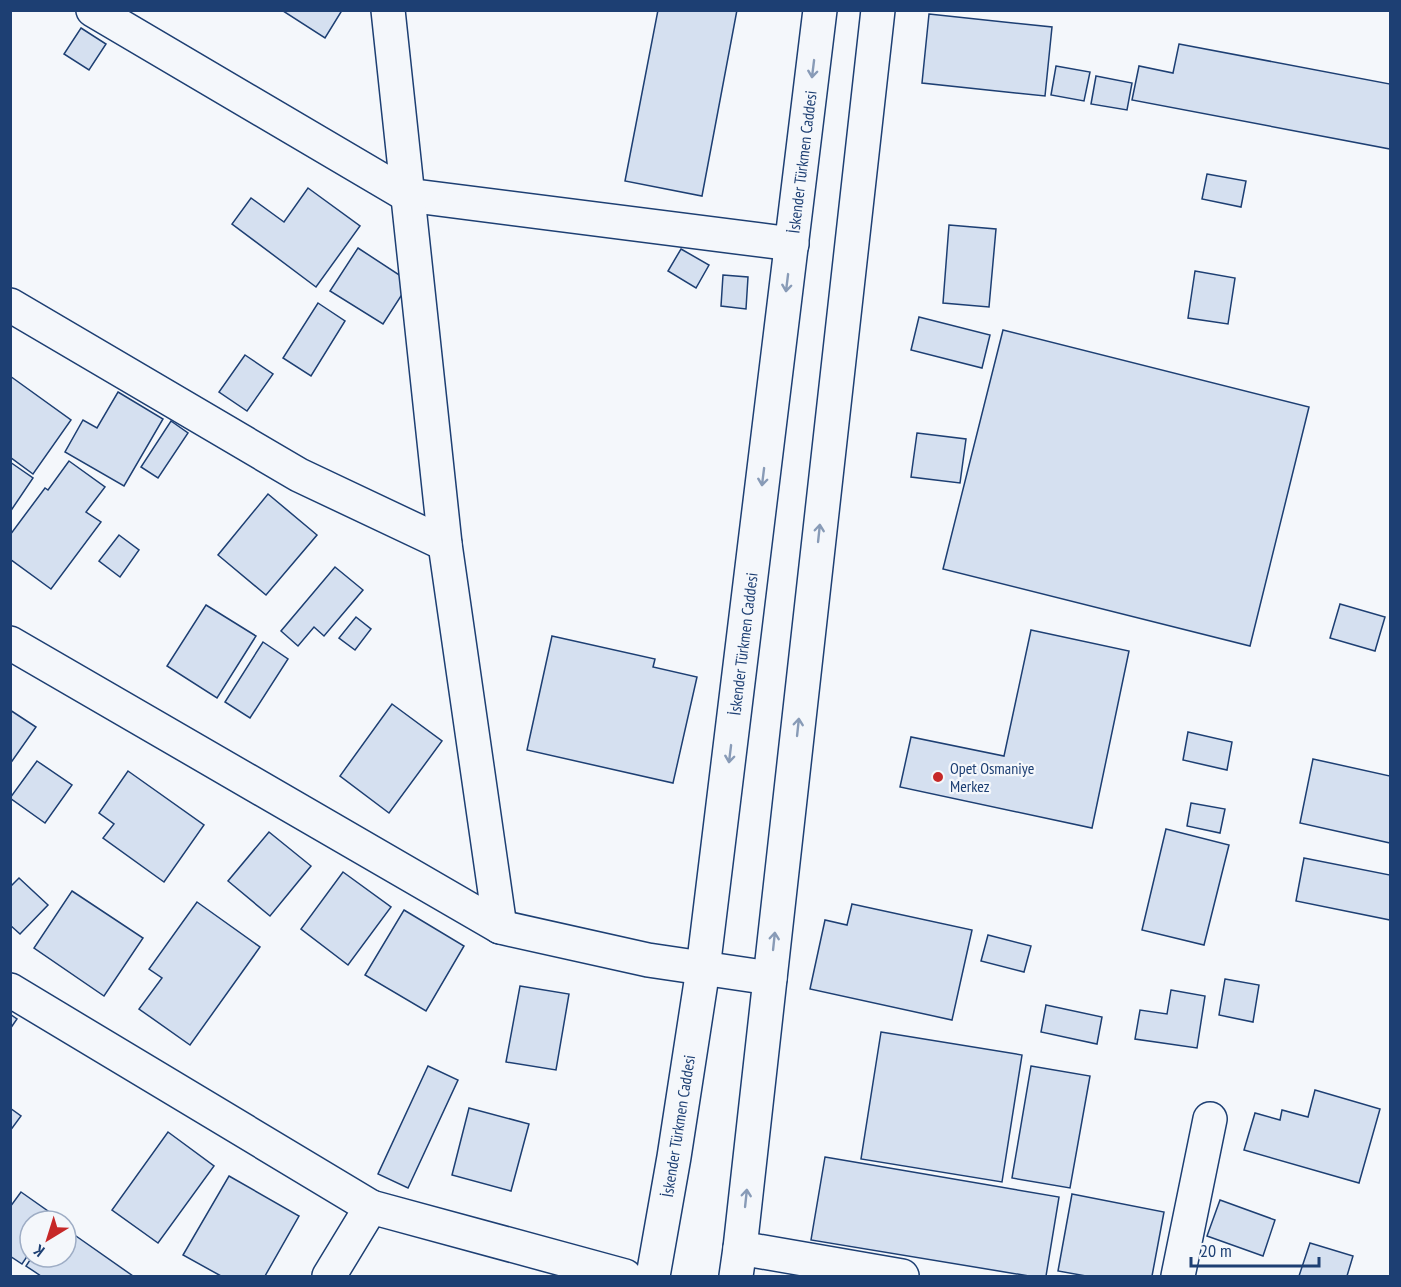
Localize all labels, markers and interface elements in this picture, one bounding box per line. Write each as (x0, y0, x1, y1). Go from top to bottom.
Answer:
one-way arrow (807, 58, 818, 78)
street label: İskender Türkmen Caddesi (783, 89, 821, 235)
one-way arrow (781, 273, 792, 292)
one-way arrow (758, 466, 769, 486)
one-way arrow (814, 523, 825, 543)
street label: İskender Türkmen Caddesi (724, 571, 762, 717)
one-way arrow (793, 717, 804, 737)
one-way arrow (724, 743, 735, 763)
place label: Opet Osmaniye Merkez (950, 758, 1034, 796)
marker: Opet Osmaniye Merkez (931, 770, 945, 784)
one-way arrow (769, 932, 780, 952)
street label: İskender Türkmen Caddesi (657, 1053, 699, 1199)
one-way arrow (740, 1188, 751, 1208)
north arrow (18, 1209, 78, 1269)
scale bar (1191, 1230, 1318, 1268)
text: 20 m (1200, 1239, 1232, 1262)
text: K (29, 1240, 48, 1261)

